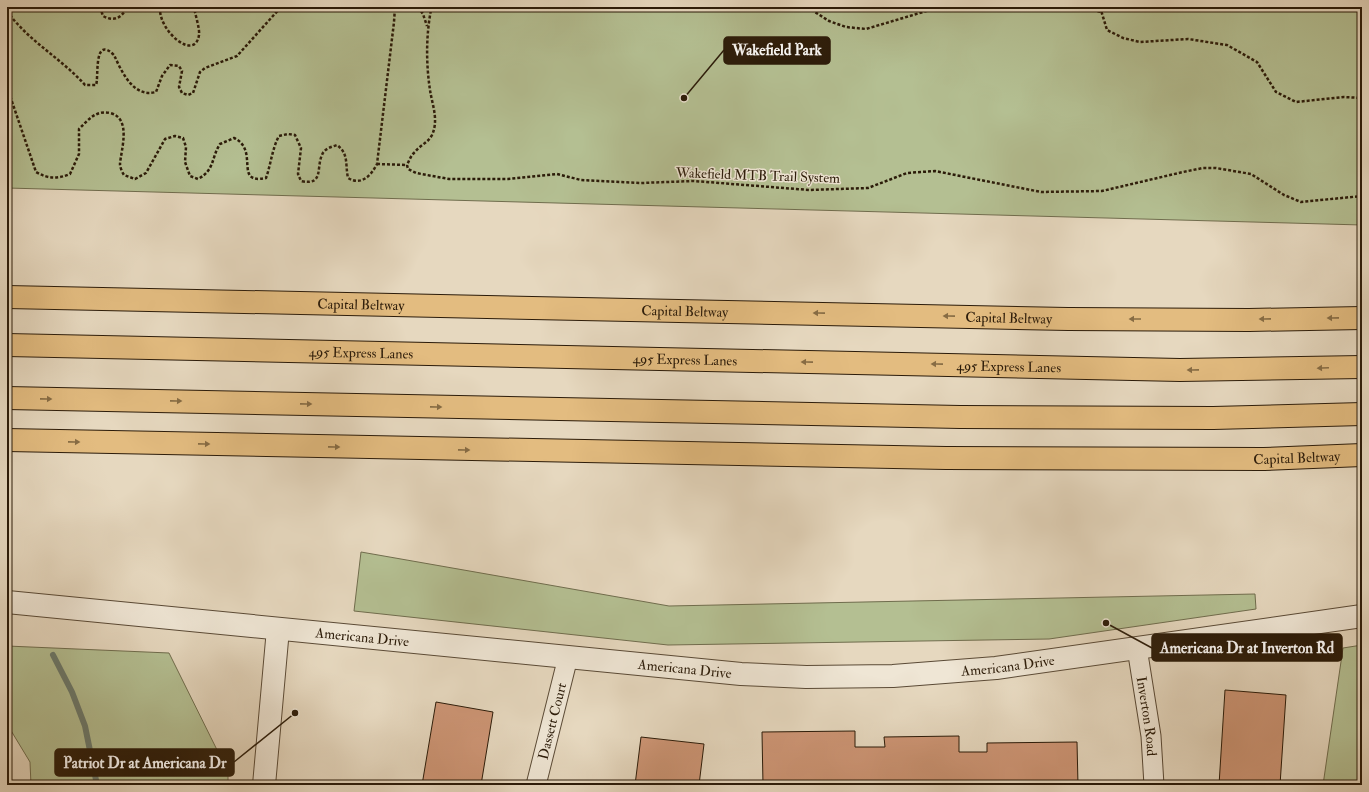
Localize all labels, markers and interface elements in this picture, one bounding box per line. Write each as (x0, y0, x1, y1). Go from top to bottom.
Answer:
callout: Wakefield Park (724, 37, 830, 64)
text: Wakefield Park (731, 41, 823, 60)
street label: Wakefield MTB Trail System (675, 164, 840, 188)
street label: Capital Beltway (317, 295, 405, 315)
street label: Capital Beltway (641, 302, 729, 322)
street label: Capital Beltway (965, 309, 1053, 329)
one-way arrow (813, 310, 825, 317)
one-way arrow (942, 313, 955, 319)
one-way arrow (1326, 315, 1339, 321)
one-way arrow (1128, 316, 1141, 322)
one-way arrow (1259, 316, 1271, 323)
street label: 495 Express Lanes (308, 343, 414, 363)
street label: 495 Express Lanes (632, 350, 737, 370)
street label: 495 Express Lanes (956, 357, 1061, 376)
one-way arrow (800, 359, 813, 365)
one-way arrow (930, 361, 943, 367)
one-way arrow (1316, 365, 1329, 371)
one-way arrow (1186, 367, 1199, 373)
one-way arrow (40, 395, 52, 402)
one-way arrow (170, 398, 183, 404)
one-way arrow (300, 401, 313, 407)
one-way arrow (430, 404, 443, 410)
one-way arrow (68, 438, 80, 445)
one-way arrow (198, 441, 210, 448)
one-way arrow (328, 444, 341, 450)
one-way arrow (458, 447, 471, 453)
street label: Capital Beltway (1253, 448, 1341, 469)
street label: Americana Drive (314, 624, 410, 650)
callout: Americana Dr at Inverton Rd (1152, 634, 1342, 661)
text: Americana Dr at Inverton Rd (1159, 639, 1335, 658)
street label: Americana Drive (960, 652, 1056, 680)
street label: Americana Drive (636, 656, 732, 682)
street label: Inverton Road (1133, 675, 1160, 757)
street label: Dassett Court (535, 680, 570, 761)
callout: Patriot Dr at Americana Dr (55, 749, 234, 776)
text: Patriot Dr at Americana Dr (63, 754, 227, 773)

